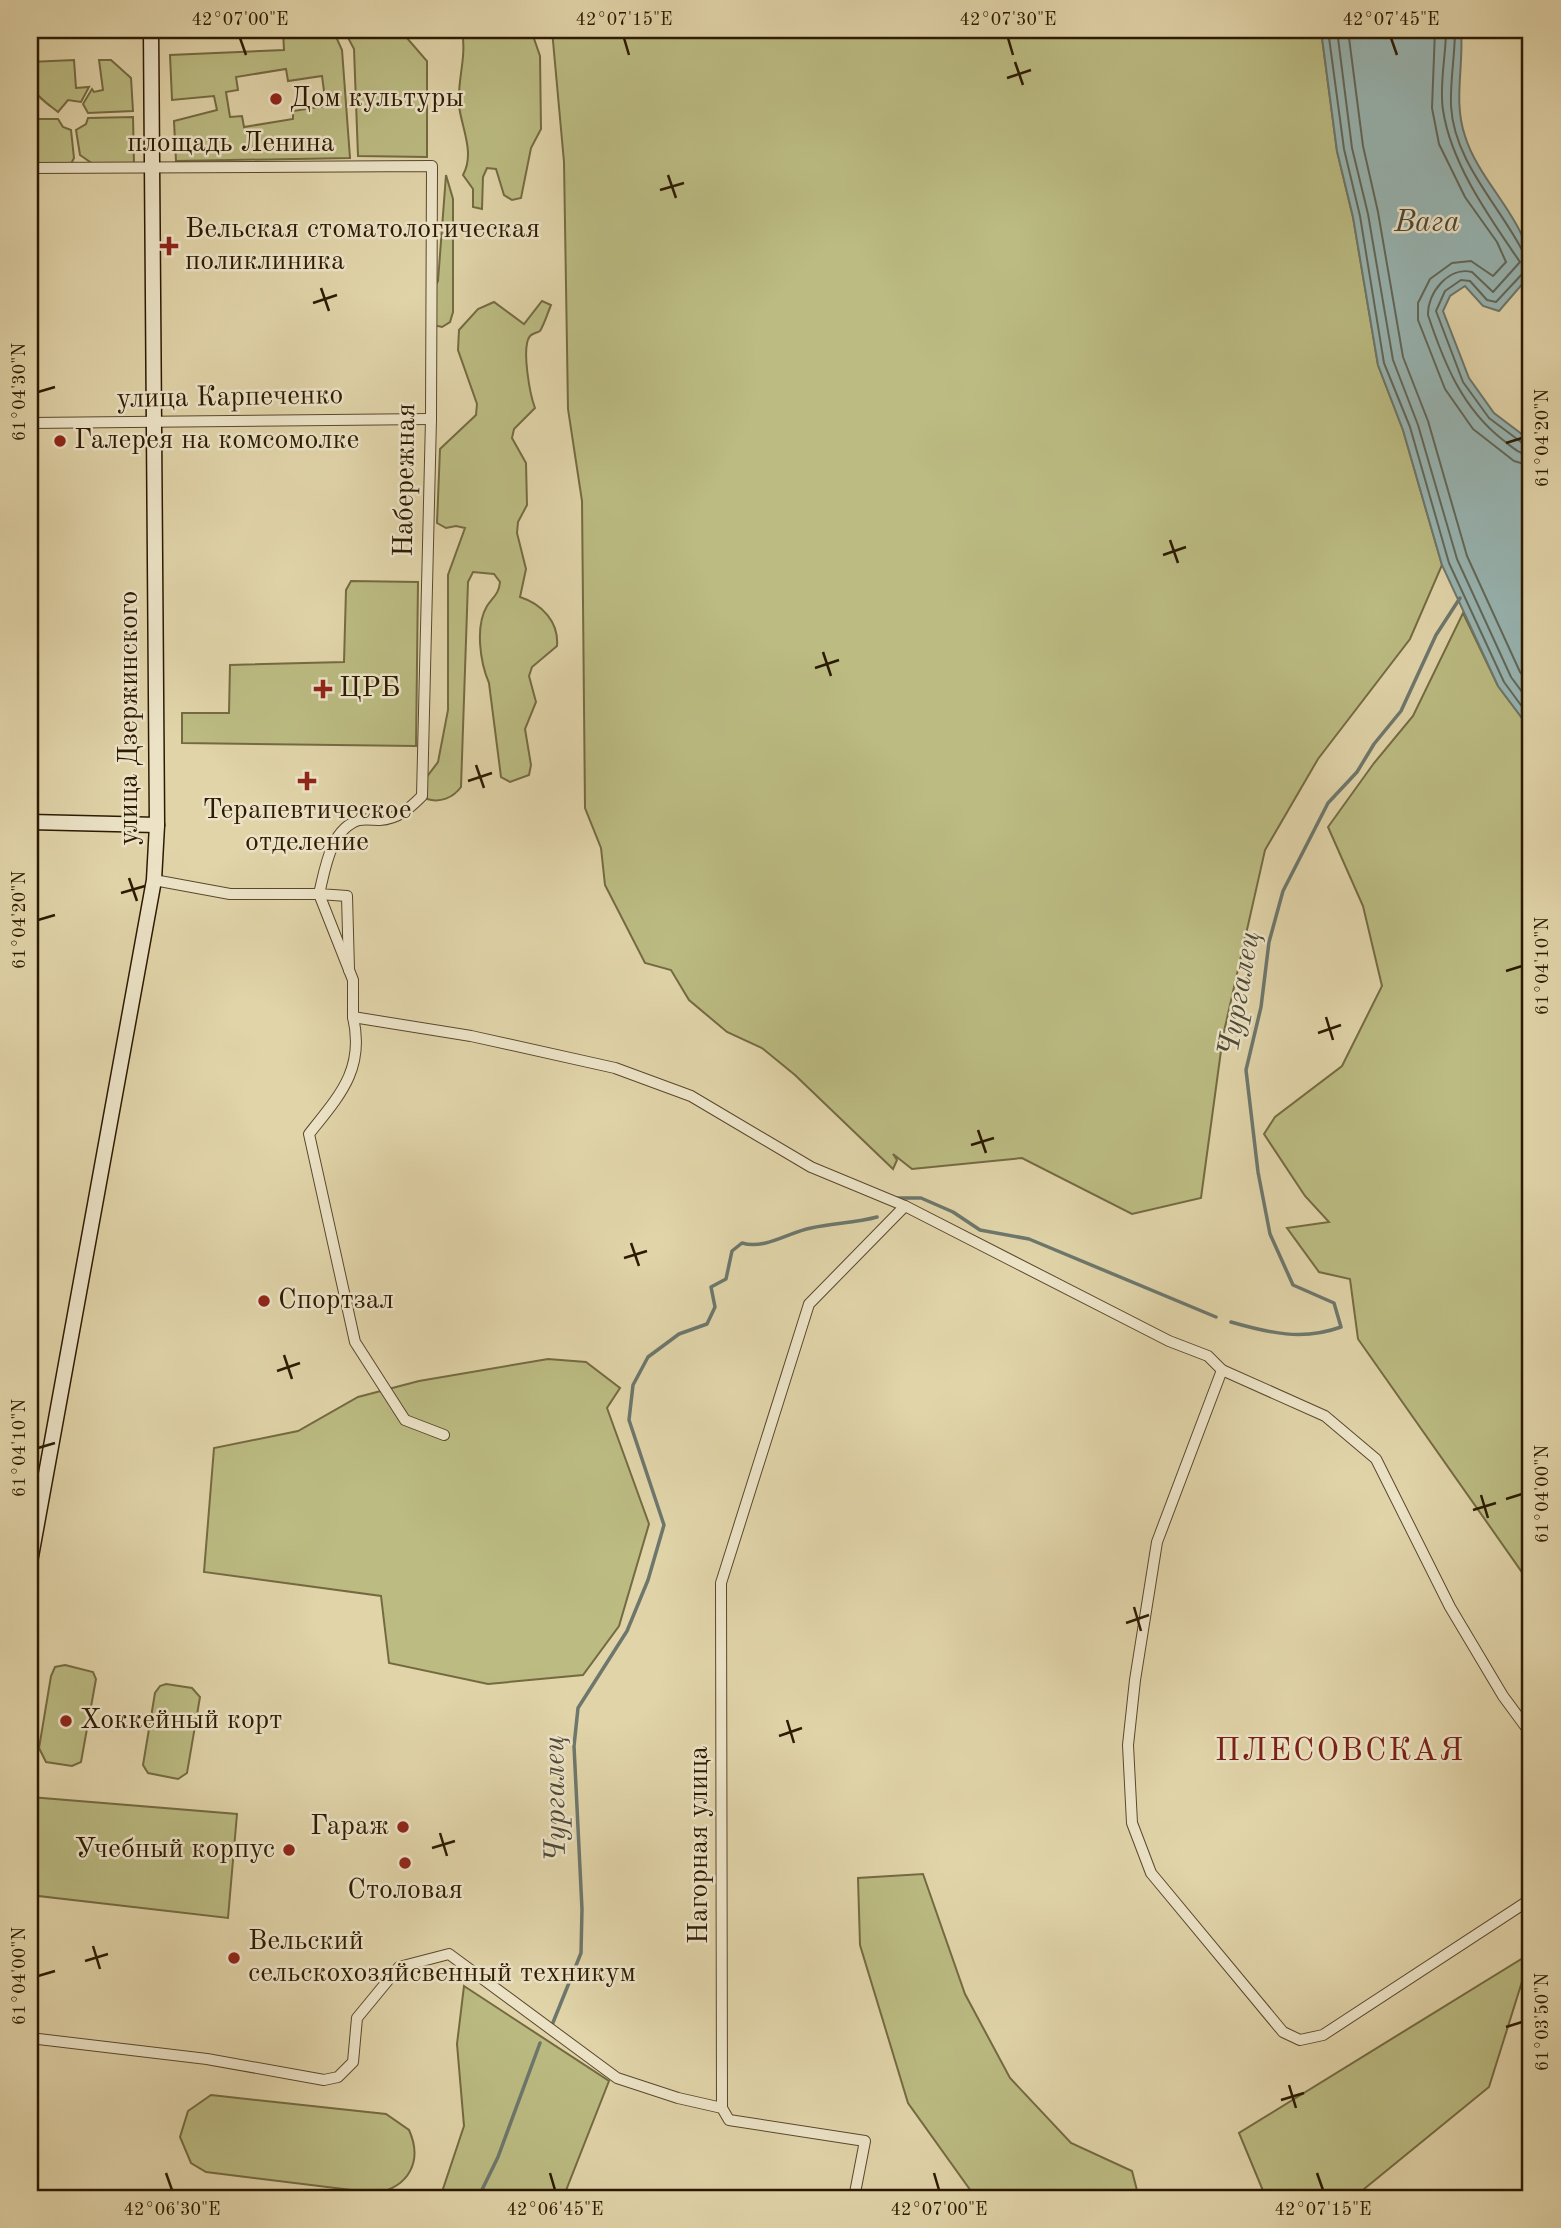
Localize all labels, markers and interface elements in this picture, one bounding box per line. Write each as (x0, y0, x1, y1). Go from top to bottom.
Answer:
text: 42°07'00"E (192, 11, 288, 29)
text: 42°07'15"E (576, 11, 672, 29)
text: 42°07'30"E (960, 11, 1056, 29)
text: 42°07'45"E (1343, 11, 1439, 29)
place label: Дом культуры (290, 85, 464, 113)
marker: Дом культуры (268, 91, 284, 107)
street label: площадь Ленина (127, 130, 335, 158)
water label: Вага (1393, 208, 1460, 238)
place label: Вельская стоматологическая поликлиника (185, 216, 540, 276)
marker: Вельская стоматологическая поликлиника (159, 236, 179, 256)
text: 61°04'30"N (11, 343, 29, 441)
street label: улица Карпеченко (116, 382, 344, 414)
text: 61°04'20"N (1534, 389, 1552, 487)
street label: Набережная (391, 403, 421, 557)
place label: Галерея на комсомолке (74, 427, 360, 455)
marker: Галерея на комсомолке (52, 433, 68, 449)
street label: улица Дзержинского (116, 590, 144, 846)
place label: ЦРБ (339, 675, 400, 703)
marker: ЦРБ (313, 679, 333, 699)
marker: Терапевтическое отделение (297, 771, 317, 791)
place label: Терапевтическое отделение (202, 797, 412, 857)
text: 61°04'20"N (11, 871, 29, 969)
text: 61°04'10"N (1534, 917, 1552, 1015)
water label: Чургалец (1214, 929, 1266, 1059)
place label: Спортзал (278, 1287, 394, 1315)
marker: Спортзал (256, 1293, 272, 1309)
text: 61°04'10"N (11, 1399, 29, 1497)
text: 61°04'00"N (1534, 1445, 1552, 1543)
place label: Хоккейный корт (80, 1707, 283, 1735)
marker: Хоккейный корт (58, 1713, 74, 1729)
water label: Чургалец (540, 1735, 572, 1863)
district label: ПЛЕСОВСКАЯ (1215, 1736, 1465, 1768)
street label: Нагорная улица (686, 1746, 714, 1944)
place label: Гараж (310, 1813, 389, 1841)
marker: Гараж (395, 1819, 411, 1835)
place label: Учебный корпус (75, 1836, 275, 1864)
marker: Учебный корпус (281, 1842, 297, 1858)
marker: Столовая (397, 1855, 413, 1871)
place label: Столовая (347, 1877, 463, 1905)
text: 61°04'00"N (11, 1927, 29, 2025)
place label: Вельский сельскохозяйсвенный техникум (248, 1928, 636, 1988)
marker: Вельский сельскохозяйсвенный техникум (226, 1950, 242, 1966)
text: 61°03'50"N (1534, 1973, 1552, 2071)
text: 42°06'30"E (124, 2201, 220, 2219)
text: 42°06'45"E (507, 2201, 603, 2219)
text: 42°07'00"E (891, 2201, 987, 2219)
text: 42°07'15"E (1275, 2201, 1371, 2219)

